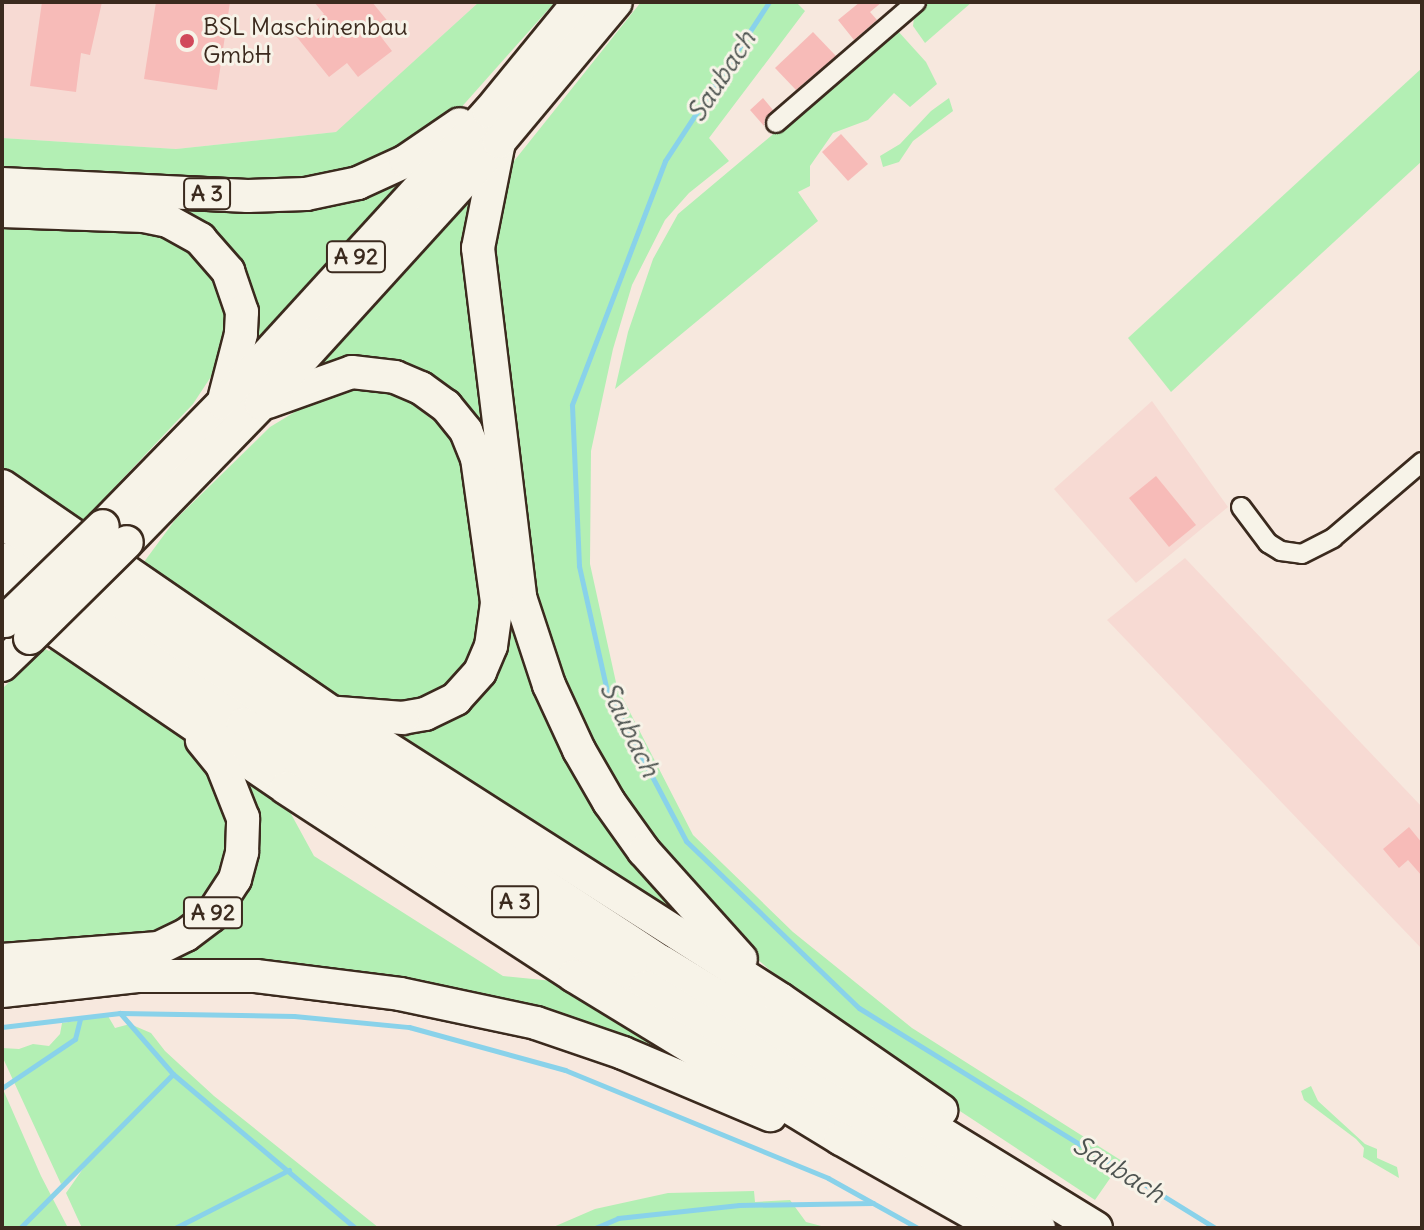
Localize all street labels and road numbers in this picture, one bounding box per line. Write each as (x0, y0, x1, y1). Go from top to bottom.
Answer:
road number: A 3 (183, 176, 231, 212)
road number: A 92 (324, 239, 388, 275)
road number: A 3 (491, 884, 539, 920)
road number: A 92 (181, 895, 245, 931)

